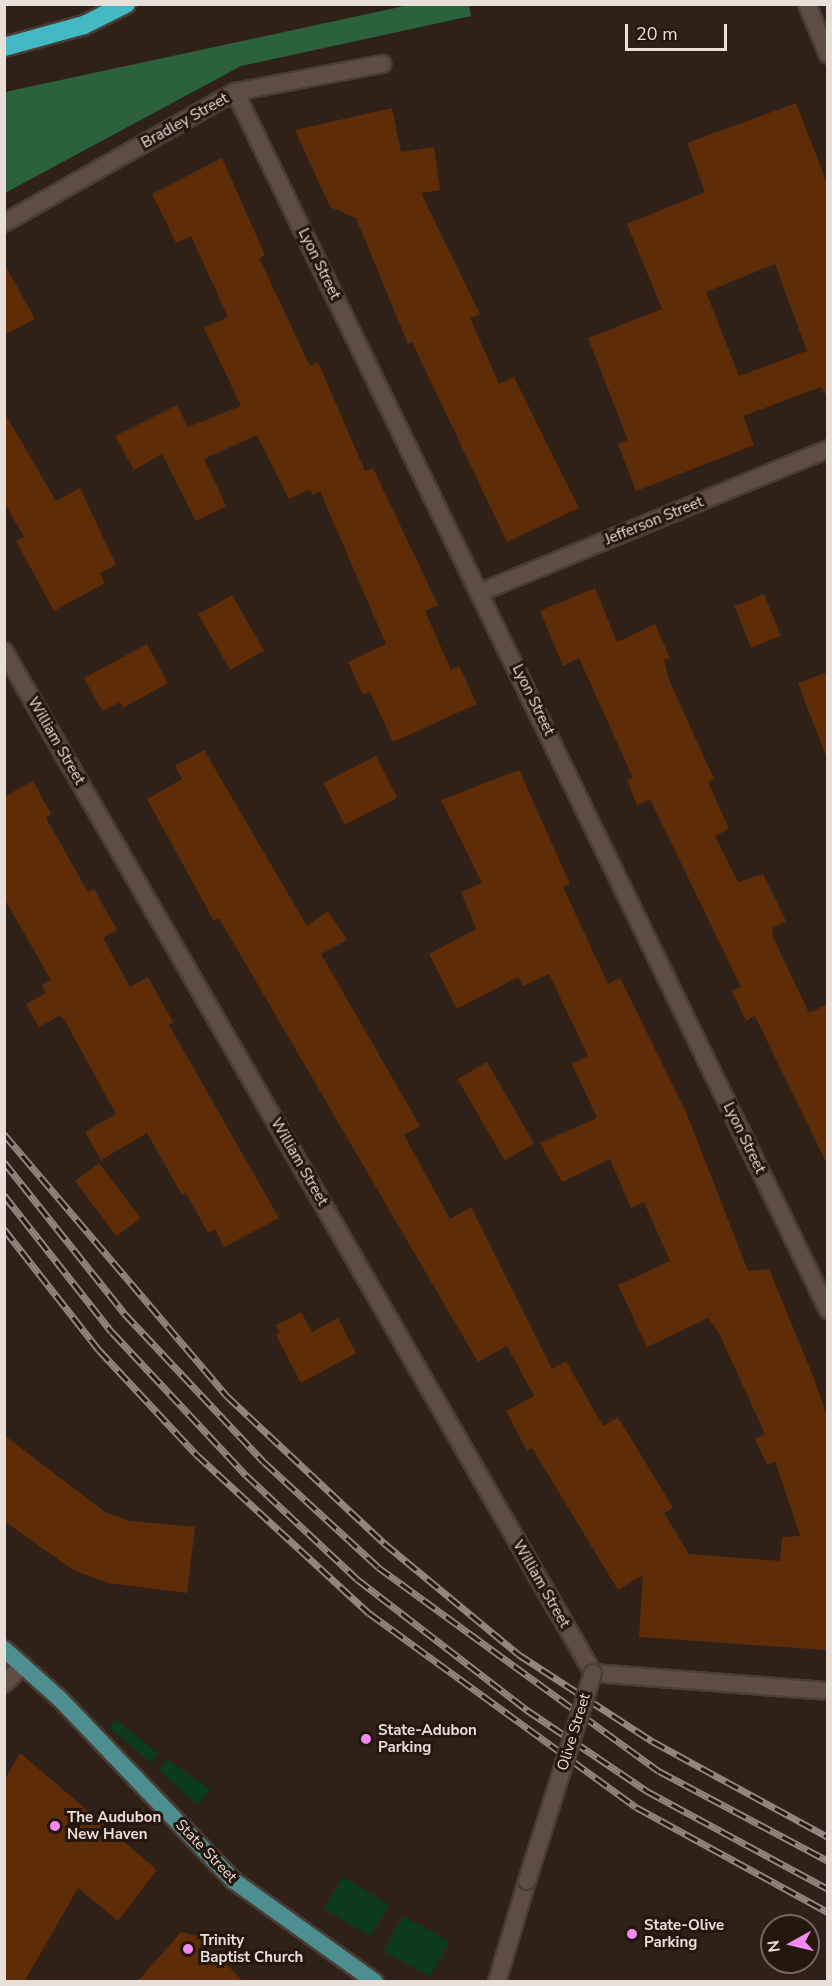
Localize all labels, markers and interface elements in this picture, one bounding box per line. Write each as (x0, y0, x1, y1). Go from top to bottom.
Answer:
scale bar (628, 12, 730, 50)
text: 20 m (636, 22, 678, 46)
street label: Bradley Street (138, 90, 232, 152)
street label: Lyon Street (294, 226, 344, 302)
street label: Jefferson Street (602, 493, 706, 549)
street label: Lyon Street (508, 662, 558, 738)
street label: William Street (24, 694, 88, 788)
street label: Lyon Street (719, 1100, 769, 1176)
street label: William Street (267, 1115, 331, 1209)
street label: William Street (509, 1537, 573, 1631)
street label: Olive Street (554, 1691, 594, 1773)
place label: State-Adubon Parking (378, 1721, 477, 1756)
marker: State-Adubon Parking (359, 1732, 373, 1746)
place label: The Audubon New Haven (67, 1808, 161, 1843)
street label: State Street (172, 1816, 240, 1886)
marker: The Audubon New Haven (48, 1819, 62, 1833)
north arrow (760, 1914, 820, 1974)
place label: State-Olive Parking (644, 1916, 724, 1951)
marker: State-Olive Parking (625, 1927, 639, 1941)
place label: Trinity Baptist Church (200, 1931, 303, 1966)
text: N (762, 1939, 786, 1954)
marker: Trinity Baptist Church (181, 1942, 195, 1956)

